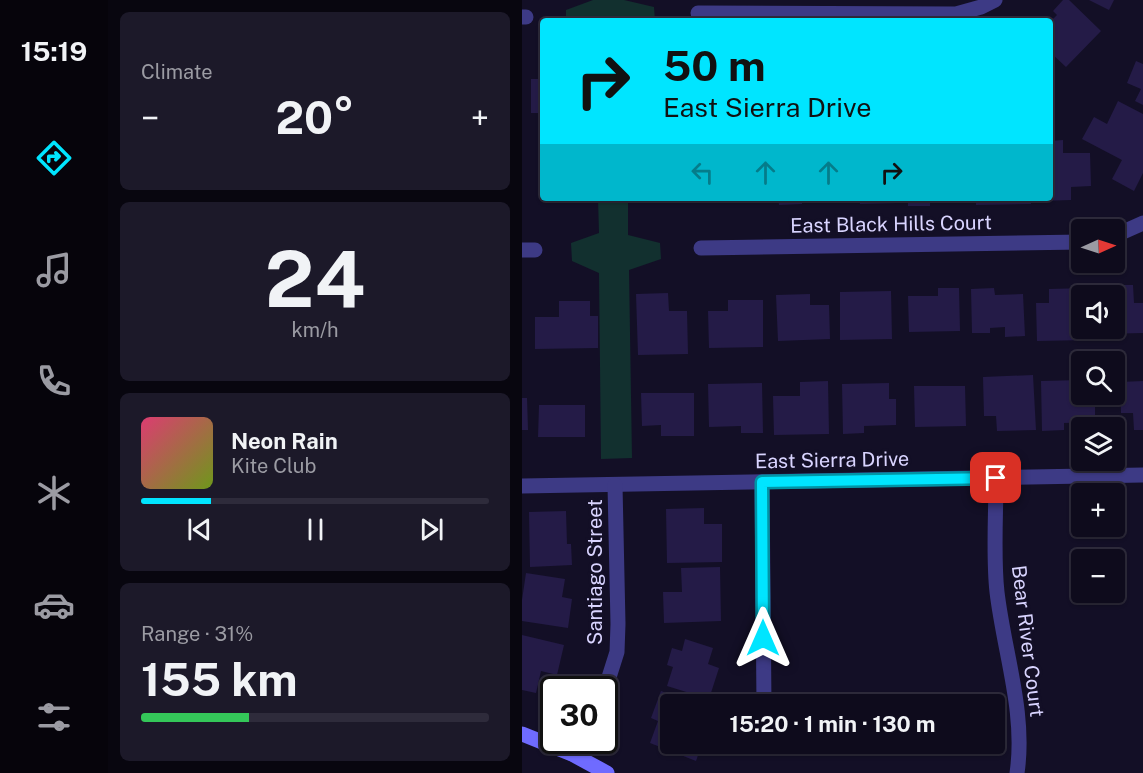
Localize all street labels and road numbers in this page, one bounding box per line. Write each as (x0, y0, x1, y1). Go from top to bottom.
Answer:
street label: East Black Hills Court (790, 210, 992, 238)
street label: East Sierra Drive (755, 447, 909, 473)
street label: Santiago Street (583, 499, 607, 645)
street label: Bear River Court (1007, 564, 1049, 718)

